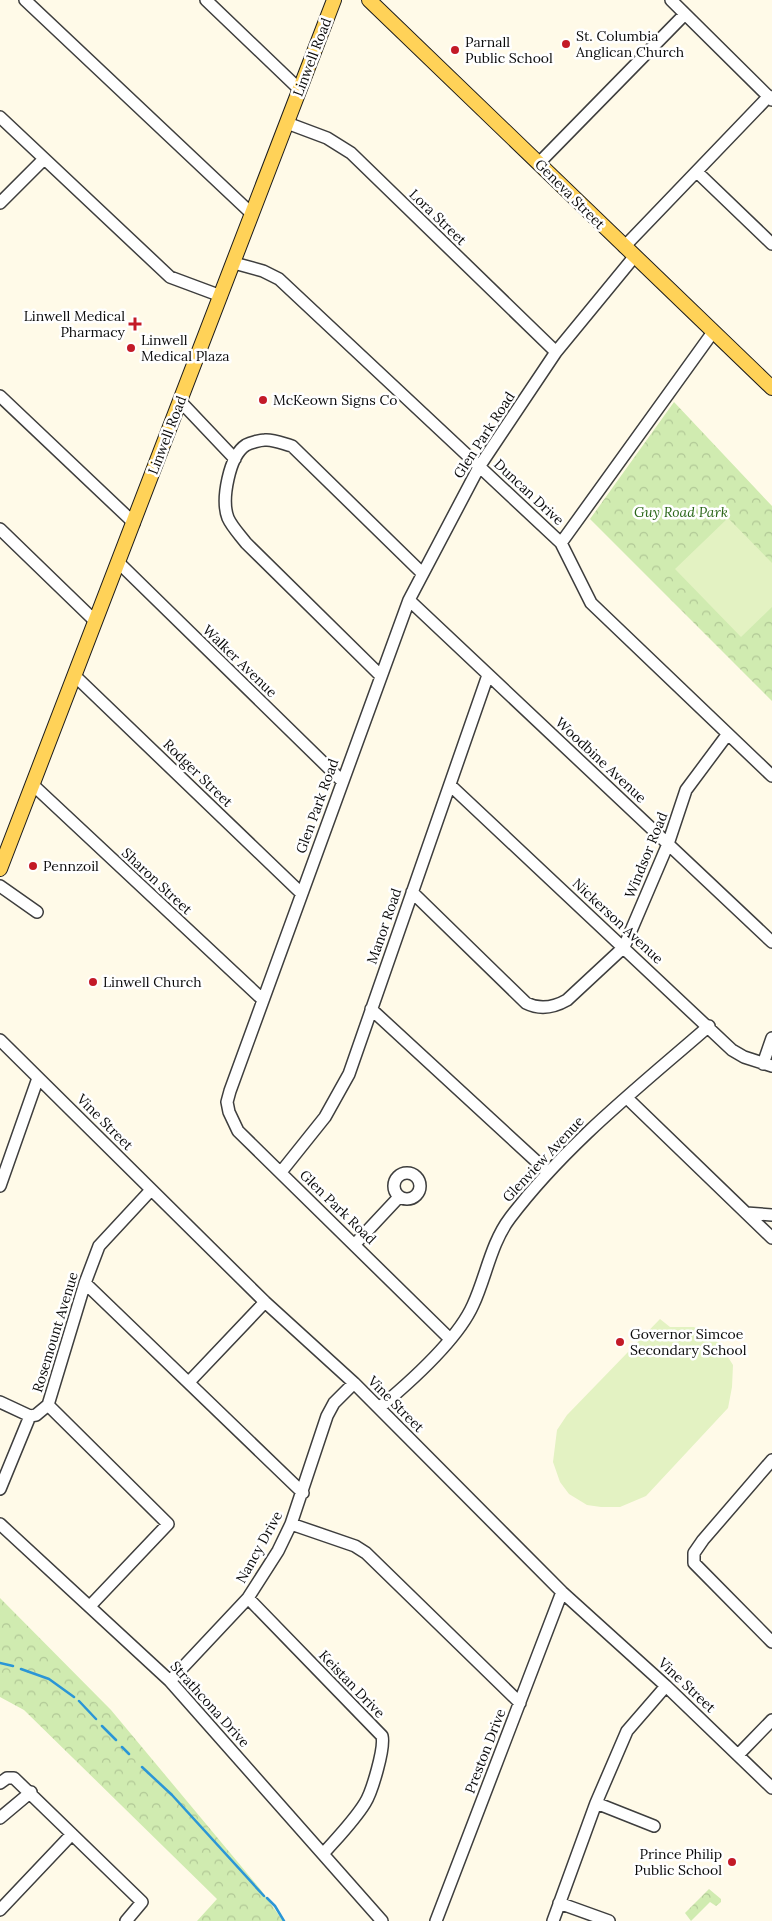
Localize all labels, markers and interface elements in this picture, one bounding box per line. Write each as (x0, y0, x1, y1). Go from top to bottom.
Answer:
street label: Linwell Road (289, 15, 335, 99)
place label: St. Columbia Anglican Church (575, 27, 684, 61)
place label: Parnall Public School (465, 33, 553, 67)
marker: St. Columbia Anglican Church (560, 38, 572, 50)
marker: Parnall Public School (449, 44, 461, 56)
street label: Geneva Street (531, 155, 609, 233)
street label: Lora Street (406, 185, 471, 249)
place label: Linwell Medical Pharmacy (24, 307, 126, 341)
marker: Linwell Medical Pharmacy (129, 318, 141, 330)
place label: Linwell Medical Plaza (141, 331, 230, 365)
marker: Linwell Medical Plaza (125, 342, 137, 354)
street label: Glen Park Road (449, 388, 519, 482)
place label: McKeown Signs Co (273, 391, 397, 409)
street label: Linwell Road (144, 393, 190, 477)
marker: McKeown Signs Co (257, 394, 269, 406)
street label: Duncan Drive (490, 455, 568, 529)
park label: Guy Road Park (634, 503, 728, 521)
street label: Walker Avenue (199, 621, 281, 701)
street label: Woodbine Avenue (552, 713, 650, 807)
street label: Rodger Street (159, 735, 237, 811)
street label: Glen Park Road (292, 756, 342, 856)
street label: Windsor Road (621, 809, 671, 901)
street label: Sharon Street (118, 844, 196, 919)
place label: Pennzoil (43, 857, 99, 875)
marker: Pennzoil (27, 860, 39, 872)
street label: Nickerson Avenue (569, 874, 667, 968)
street label: Manor Road (363, 886, 405, 966)
place label: Linwell Church (103, 973, 202, 991)
marker: Linwell Church (87, 976, 99, 988)
street label: Vine Street (72, 1089, 137, 1154)
street label: Glenview Avenue (498, 1112, 588, 1206)
street label: Glen Park Road (296, 1166, 380, 1248)
street label: Rosemount Avenue (28, 1269, 82, 1394)
place label: Governor Simcoe Secondary School (630, 1325, 747, 1359)
marker: Governor Simcoe Secondary School (614, 1336, 626, 1348)
street label: Vine Street (363, 1371, 428, 1436)
street label: Nancy Drive (232, 1507, 286, 1586)
street label: Keistan Drive (315, 1646, 389, 1722)
street label: Vine Street (654, 1653, 720, 1717)
street label: Strathcona Drive (166, 1657, 254, 1751)
street label: Preston Drive (461, 1706, 510, 1796)
place label: Prince Philip Public School (634, 1845, 722, 1879)
marker: Prince Philip Public School (726, 1856, 738, 1868)

